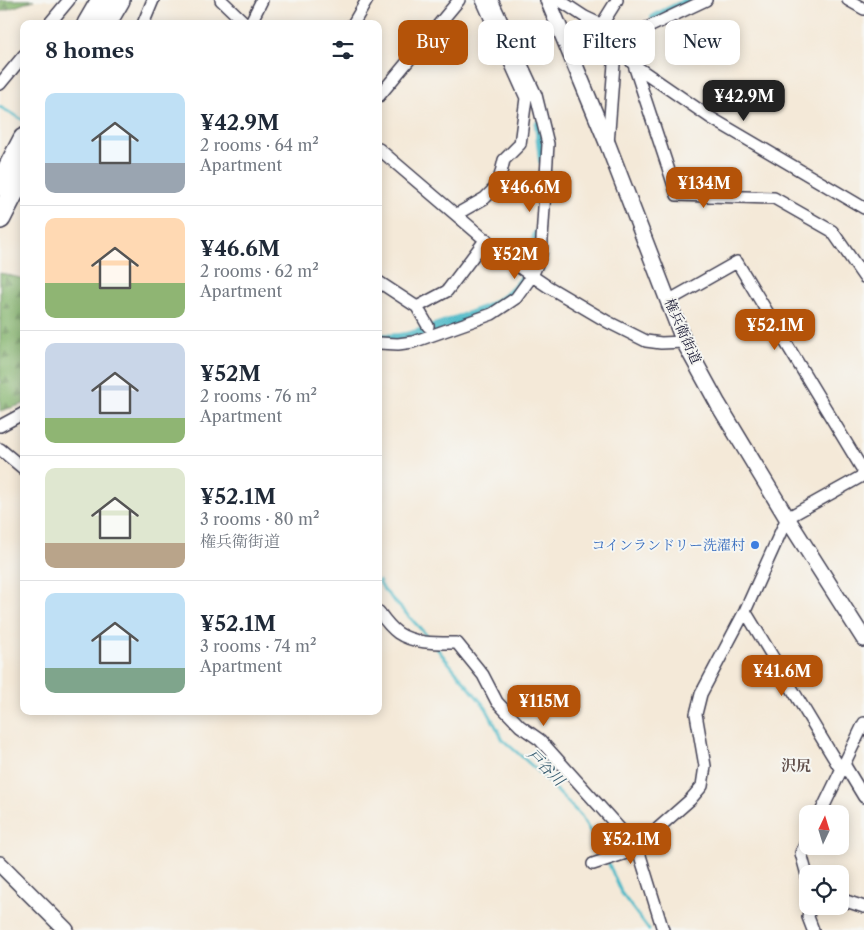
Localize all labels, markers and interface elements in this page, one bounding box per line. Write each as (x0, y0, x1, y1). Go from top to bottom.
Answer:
chip: Buy (398, 20, 468, 65)
chip: Rent (478, 20, 554, 65)
chip: Filters (564, 20, 655, 65)
chip: New (665, 20, 740, 65)
icon: filters (329, 36, 357, 64)
text: 8 homes (45, 38, 134, 63)
pin: ¥42.9M (703, 80, 785, 122)
text: ¥42.9M (714, 86, 774, 106)
text: ¥42.9M (200, 110, 279, 135)
icon: home (85, 113, 145, 173)
text: 2 rooms · 64 m² (200, 135, 319, 155)
text: Apartment (200, 155, 282, 175)
pin: ¥134M (669, 166, 739, 209)
pin: ¥46.6M (489, 170, 571, 213)
text: ¥134M (677, 173, 731, 193)
text: ¥46.6M (500, 177, 560, 197)
text: ¥46.6M (200, 236, 280, 261)
icon: home (85, 238, 145, 298)
pin: ¥52M (485, 238, 545, 280)
text: ¥52M (492, 244, 538, 264)
text: 2 rooms · 62 m² (200, 261, 319, 281)
text: Apartment (200, 281, 282, 301)
street label: 権兵衛街道 (661, 295, 705, 367)
pin: ¥52.1M (734, 308, 816, 351)
text: ¥52.1M (746, 315, 804, 335)
text: ¥52M (200, 361, 261, 386)
icon: home (85, 363, 145, 423)
text: 2 rooms · 76 m² (200, 386, 317, 406)
text: Apartment (200, 406, 282, 426)
text: ¥52.1M (200, 484, 276, 509)
icon: home (85, 488, 145, 548)
text: 3 rooms · 80 m² (200, 509, 319, 529)
text: 権兵衛街道 (200, 531, 280, 551)
place label: コインランドリー洗濯村 (591, 536, 745, 554)
marker: コインランドリー洗濯村 (749, 539, 761, 551)
text: ¥52.1M (200, 611, 276, 636)
icon: home (85, 613, 145, 673)
text: 3 rooms · 74 m² (200, 636, 316, 656)
pin: ¥41.6M (741, 654, 823, 697)
text: Apartment (200, 656, 282, 676)
text: ¥41.6M (753, 661, 811, 681)
pin: ¥115M (509, 684, 579, 727)
text: ¥115M (518, 691, 570, 711)
water label: 戸谷川 (523, 744, 570, 791)
district label: 沢尻 (781, 756, 811, 775)
north arrow (799, 805, 849, 855)
map controls (799, 805, 849, 915)
pin: ¥52.1M (590, 822, 672, 865)
text: ¥52.1M (602, 829, 660, 849)
button: locate (799, 865, 849, 915)

